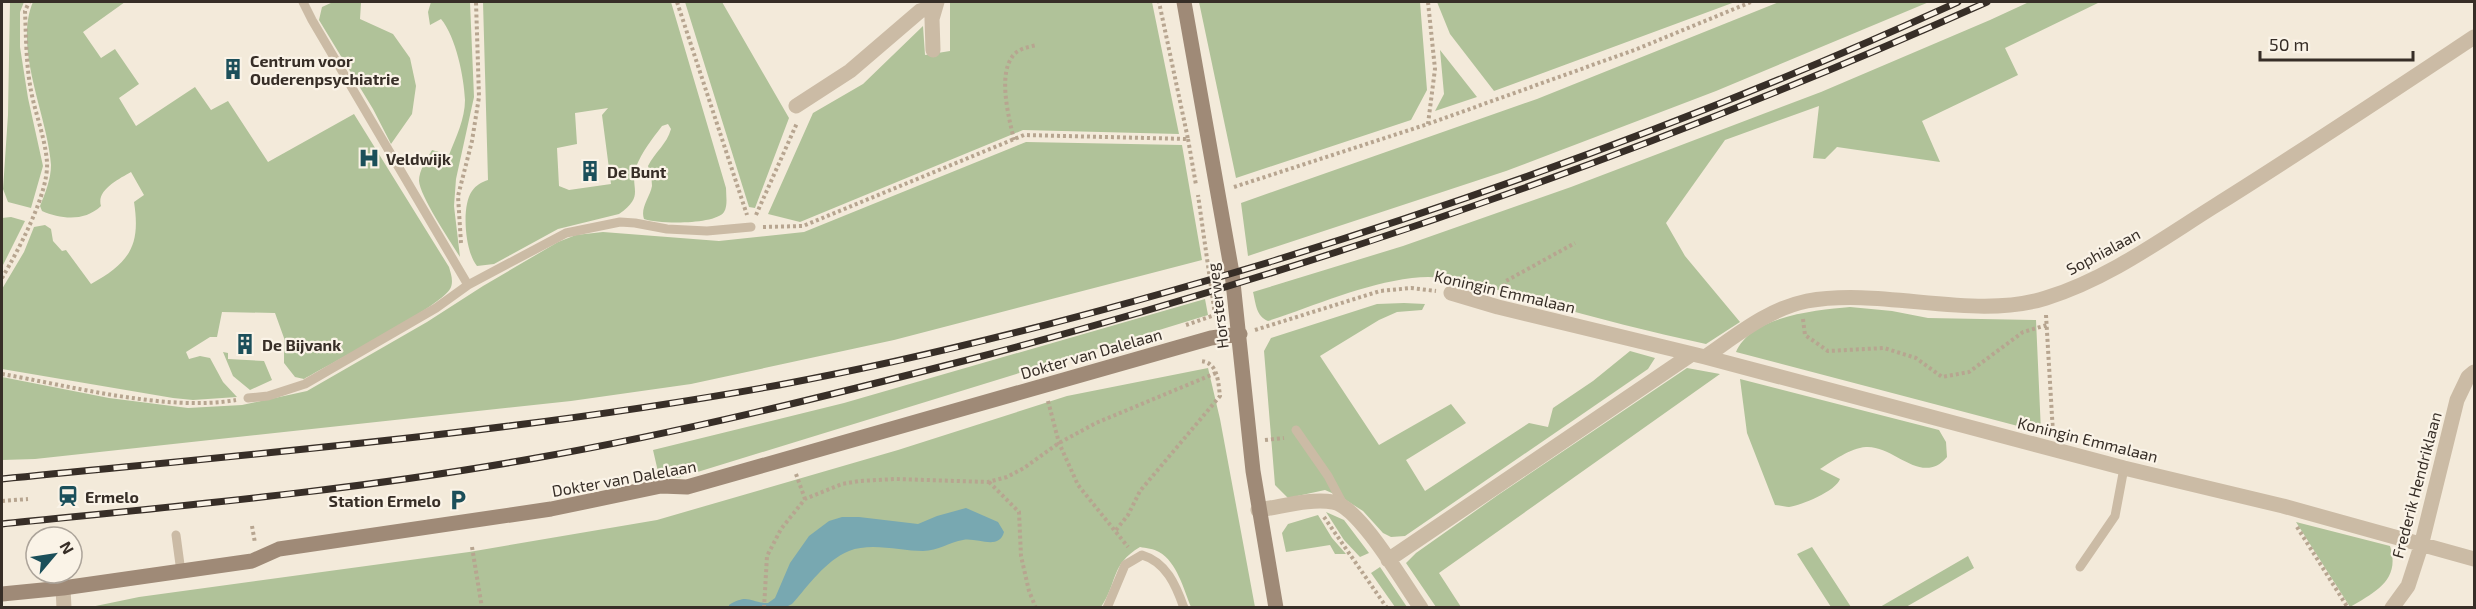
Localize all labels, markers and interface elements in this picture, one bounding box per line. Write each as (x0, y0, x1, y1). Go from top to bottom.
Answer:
scale bar (2260, 24, 2413, 62)
text: 50 m (2269, 33, 2309, 55)
place label: Centrum voor Ouderenpsychiatrie (250, 51, 399, 89)
building icon: Centrum voor Ouderenpsychiatrie (221, 57, 245, 81)
hospital icon: Veldwijk (357, 146, 381, 170)
place label: Veldwijk (386, 149, 451, 168)
building icon: De Bunt (578, 159, 602, 183)
place label: De Bunt (607, 162, 667, 181)
street label: Sophialaan (2063, 224, 2143, 278)
street label: Horsterweg (1202, 262, 1232, 350)
street label: Koningin Emmalaan (1433, 266, 1577, 316)
street label: Dokter van Dalelaan (1018, 324, 1164, 382)
building icon: De Bijvank (233, 332, 257, 356)
place label: De Bijvank (262, 335, 341, 354)
street label: Frederik Hendriklaan (2387, 410, 2445, 560)
street label: Koningin Emmalaan (2016, 412, 2160, 466)
street label: Dokter van Dalelaan (550, 456, 698, 500)
station icon: Ermelo (56, 484, 80, 508)
place label: Ermelo (85, 487, 139, 506)
parking icon: Station Ermelo (446, 488, 470, 512)
place label: Station Ermelo (329, 491, 441, 510)
north arrow (24, 525, 84, 585)
text: N (56, 538, 79, 557)

